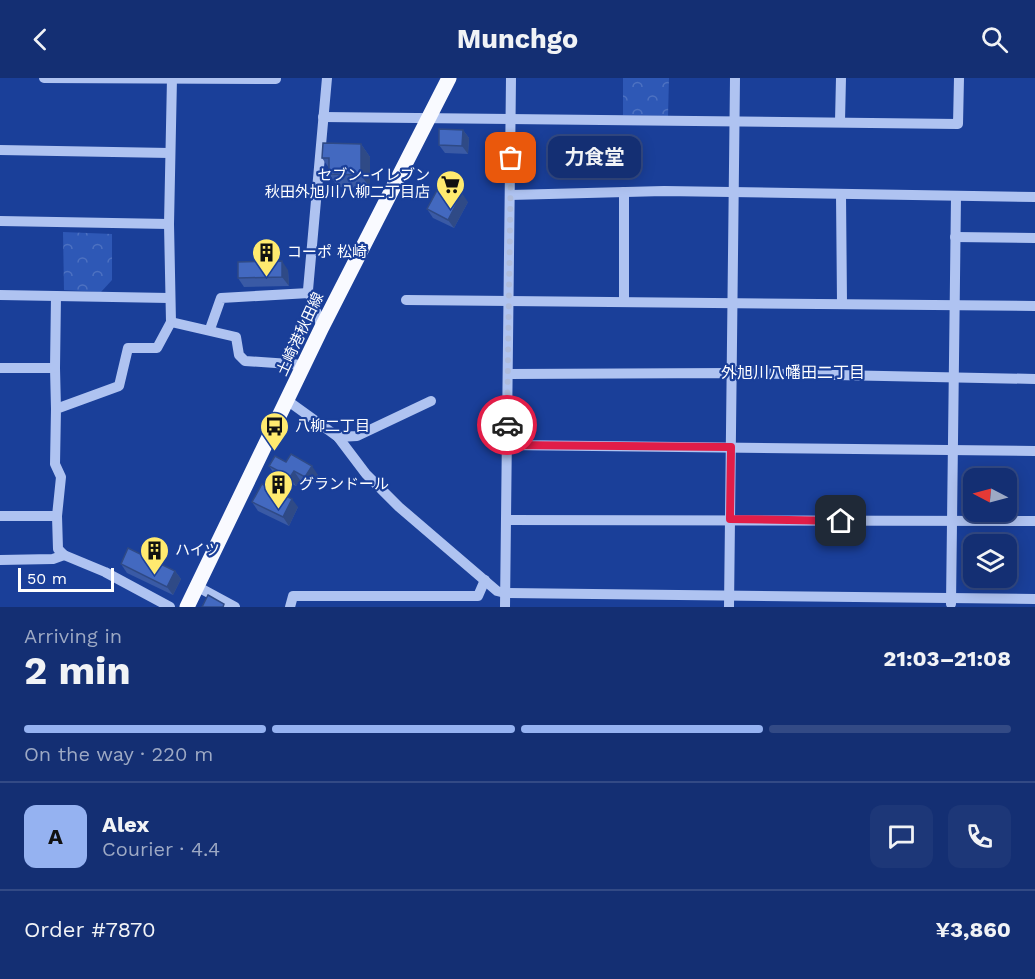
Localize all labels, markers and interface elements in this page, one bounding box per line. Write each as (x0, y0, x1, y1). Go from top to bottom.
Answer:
icon: back (24, 23, 57, 56)
text: Munchgo (457, 23, 578, 55)
icon: search (978, 23, 1011, 56)
pin (485, 132, 536, 183)
callout: 力食堂 (547, 137, 640, 179)
icon: bag (494, 141, 527, 174)
text: 力食堂 (565, 145, 625, 169)
place label: セブン-イレブン 秋田外旭川八柳二丁目店 (265, 166, 430, 201)
supermarket icon: セブン-イレブン 秋田外旭川八柳二丁目店 (435, 168, 467, 210)
building icon: コーポ 松崎 (250, 236, 282, 278)
place label: コーポ 松崎 (287, 243, 367, 261)
street label: 土崎港秋田線 (273, 289, 327, 379)
district label: 外旭川八幡田二丁目 (721, 363, 865, 382)
courier (477, 395, 537, 455)
icon: car (491, 409, 524, 442)
bus stop icon: 八柳二丁目 (258, 410, 290, 452)
place label: 八柳二丁目 (295, 417, 370, 435)
building icon: グランドール (262, 468, 294, 510)
north arrow (963, 468, 1017, 522)
map controls (963, 468, 1017, 588)
place label: グランドール (299, 475, 389, 493)
pin (815, 495, 866, 546)
icon: home (824, 504, 857, 537)
building icon: ハイツ (138, 534, 170, 576)
button: layers (963, 534, 1017, 588)
place label: ハイツ (175, 541, 220, 559)
scale bar (18, 565, 114, 592)
text: 50 m (27, 569, 67, 588)
text: Arriving in (24, 624, 122, 648)
text: 21:03–21:08 (883, 646, 1011, 671)
text: 2 min (24, 648, 131, 693)
text: On the way · 220 m (24, 742, 213, 766)
button: chat (870, 805, 933, 868)
button: phone (948, 805, 1011, 868)
text: Alex (102, 812, 149, 837)
text: A (48, 824, 63, 849)
text: Courier · 4.4 (102, 837, 220, 861)
text: Order #7870 (24, 917, 156, 942)
text: ¥3,860 (935, 917, 1011, 942)

